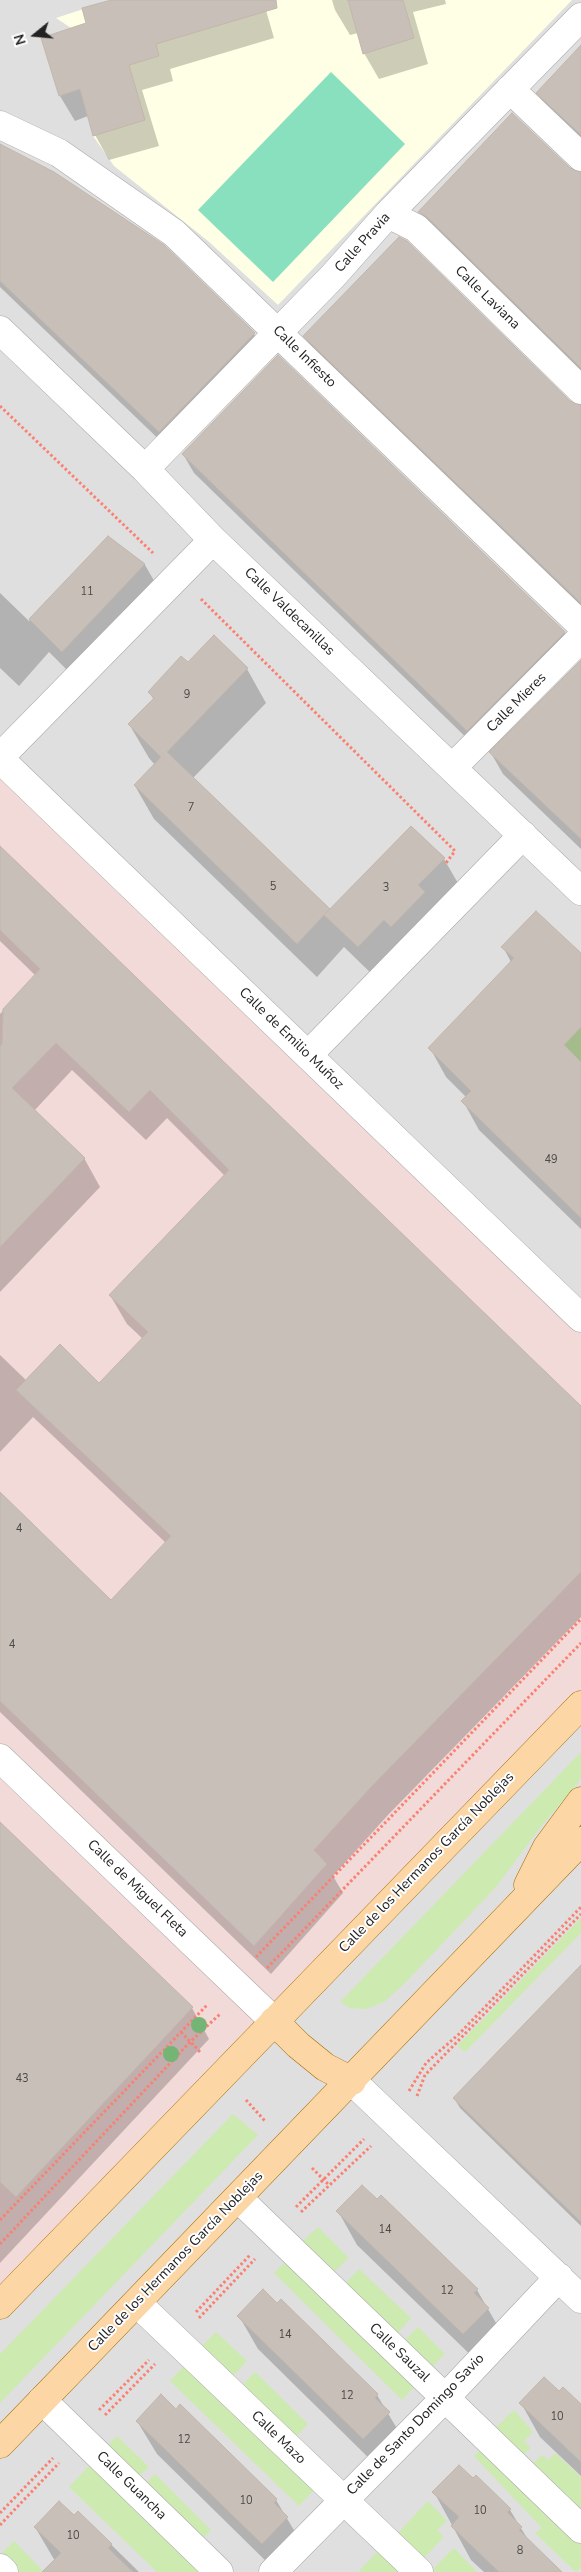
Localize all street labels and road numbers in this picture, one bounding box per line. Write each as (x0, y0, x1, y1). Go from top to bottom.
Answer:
street label: Calle Pravia (332, 210, 394, 276)
street label: Calle Laviana (451, 263, 523, 333)
street label: Calle Infiesto (269, 322, 339, 392)
street label: Calle Valdecanillas (240, 565, 338, 659)
street label: Calle Mieres (484, 670, 550, 736)
street label: Calle de Emilio Muñoz (235, 985, 347, 1093)
street label: Calle de los Hermanos García Noblejas (336, 1769, 518, 1957)
street label: Calle de Miguel Fleta (83, 1837, 191, 1941)
street label: Calle de los Hermanos García Noblejas (85, 2168, 267, 2356)
street label: Calle Sauzal (365, 2320, 433, 2386)
street label: Calle de Santo Domingo Savio (344, 2351, 488, 2499)
street label: Calle Mazo (247, 2408, 309, 2468)
street label: Calle Guancha (92, 2448, 170, 2524)

